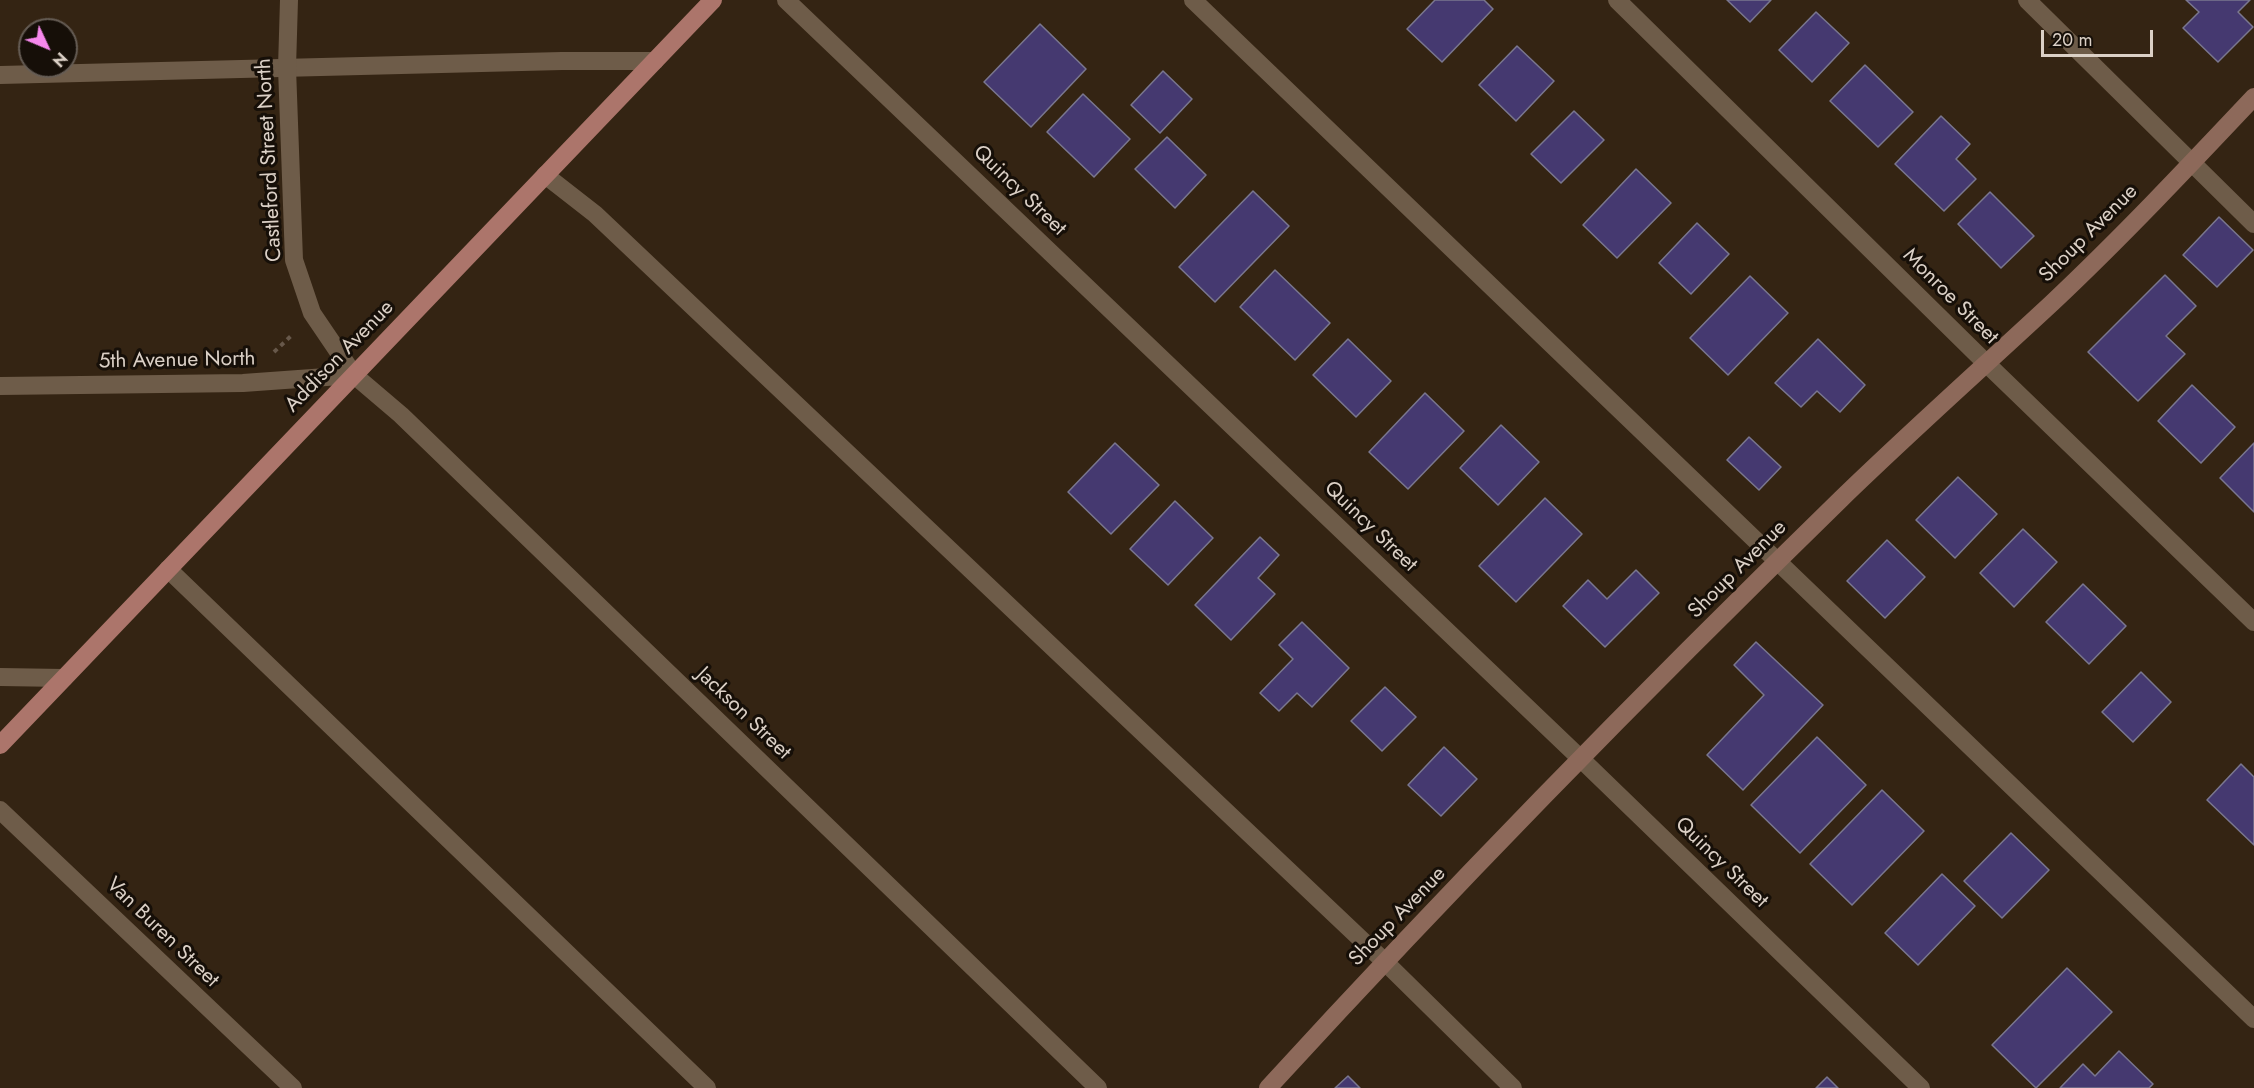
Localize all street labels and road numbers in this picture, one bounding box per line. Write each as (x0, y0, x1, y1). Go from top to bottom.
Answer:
street label: Castleford Street North (252, 57, 288, 263)
street label: Quincy Street (967, 140, 1071, 242)
street label: Shoup Avenue (2035, 180, 2143, 288)
street label: Monroe Street (1897, 244, 2003, 350)
street label: Addison Avenue (280, 296, 400, 418)
street label: 5th Avenue North (98, 347, 256, 375)
street label: Quincy Street (1318, 476, 1422, 578)
street label: Shoup Avenue (1684, 516, 1792, 624)
street label: Jackson Street (690, 663, 796, 765)
street label: Quincy Street (1669, 812, 1773, 914)
street label: Shoup Avenue (1344, 862, 1452, 972)
street label: Van Buren Street (100, 873, 224, 993)

